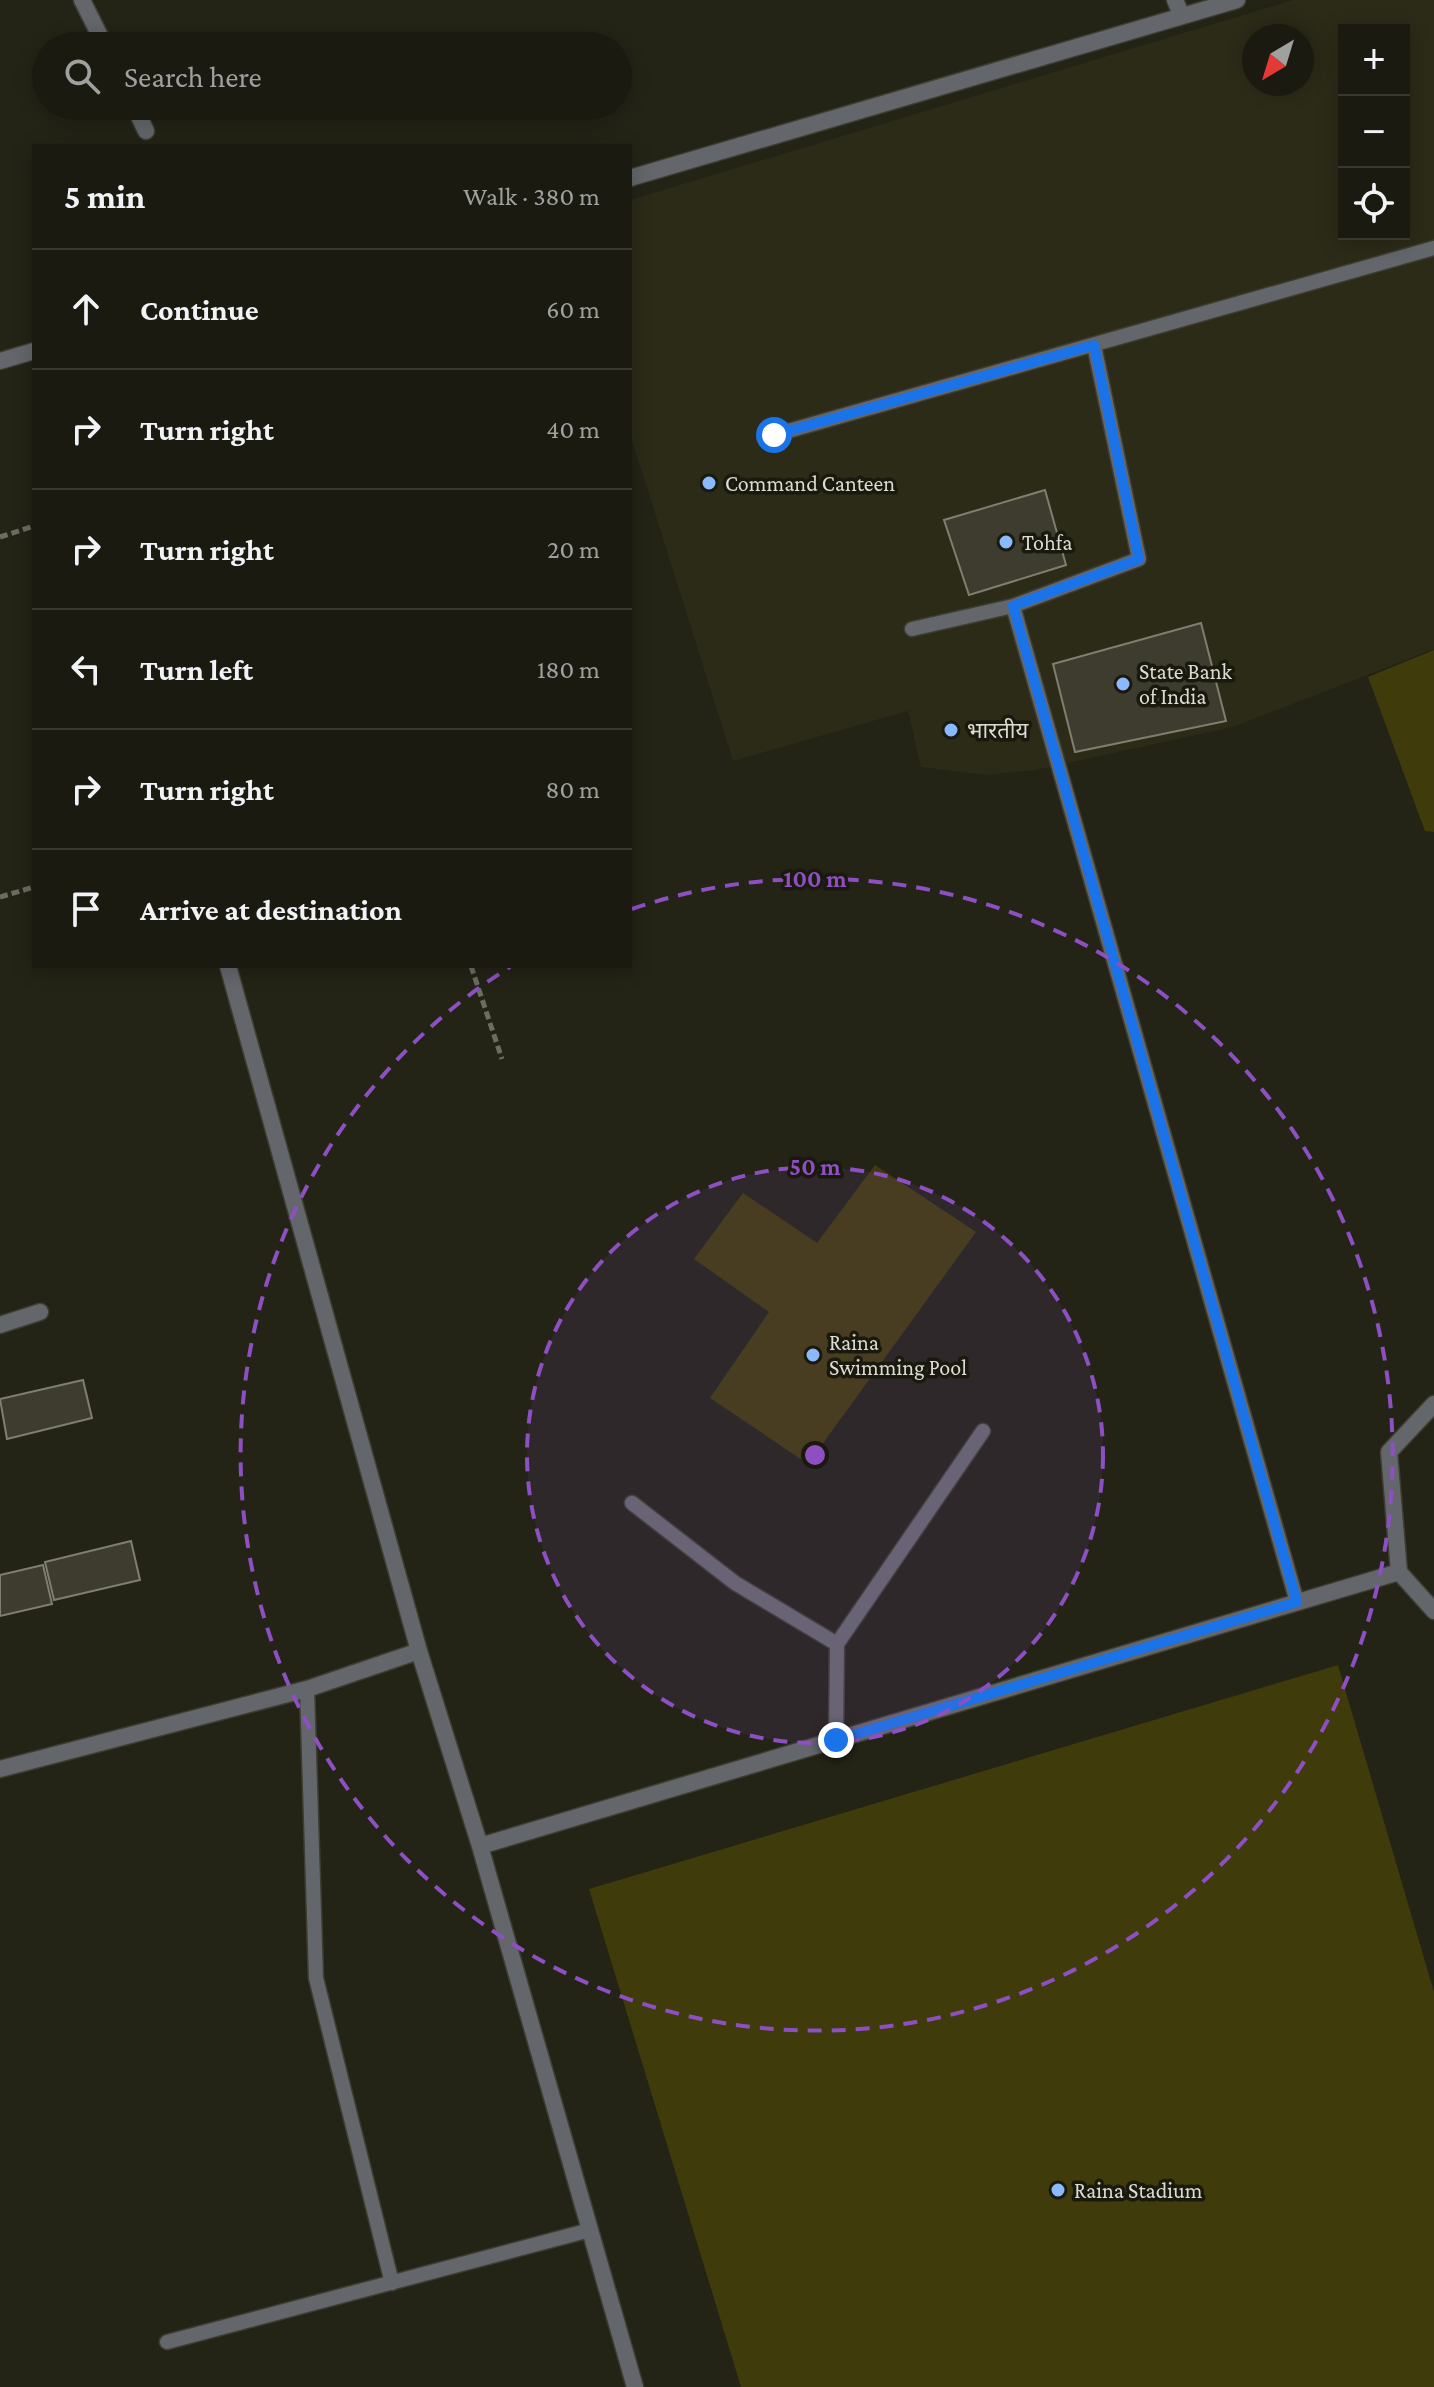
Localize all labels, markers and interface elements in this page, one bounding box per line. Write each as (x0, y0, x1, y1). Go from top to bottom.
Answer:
north arrow (1242, 24, 1314, 96)
map controls (1338, 24, 1410, 240)
button: + (1338, 24, 1410, 96)
search box (32, 32, 632, 120)
icon: search (60, 54, 104, 98)
text: Search here (124, 60, 262, 93)
button: − (1338, 96, 1410, 168)
button: locate (1338, 168, 1410, 240)
text: 5 min (64, 178, 145, 215)
text: Walk · 380 m (463, 182, 600, 211)
icon: ahead (64, 287, 108, 331)
text: Continue (140, 293, 259, 326)
text: 60 m (546, 295, 600, 324)
icon: right (64, 407, 108, 451)
text: Turn right (140, 413, 274, 446)
text: 40 m (546, 415, 600, 444)
route start (756, 417, 792, 453)
place label: Command Canteen (725, 471, 895, 496)
marker: Command Canteen (700, 474, 718, 492)
icon: right (64, 527, 108, 571)
place label: Tohfa (1022, 530, 1073, 555)
text: Turn right (140, 533, 274, 566)
marker: Tohfa (997, 533, 1015, 551)
text: 20 m (547, 535, 600, 564)
icon: left (64, 647, 108, 691)
text: Turn left (140, 653, 253, 686)
text: 180 m (537, 655, 600, 684)
place label: State Bank of India (1139, 659, 1233, 709)
marker: State Bank of India (1114, 675, 1132, 693)
place label: भारतीय (967, 718, 1029, 743)
marker: भारतीय (942, 721, 960, 739)
icon: right (64, 767, 108, 811)
text: Turn right (140, 773, 274, 806)
text: 80 m (546, 775, 600, 804)
text: 100 m (783, 865, 847, 892)
icon: arrive (64, 887, 108, 931)
text: Arrive at destination (140, 893, 402, 926)
text: 50 m (789, 1153, 841, 1180)
place label: Raina Swimming Pool (829, 1330, 967, 1380)
marker: Raina Swimming Pool (804, 1346, 822, 1364)
centre of rings (801, 1441, 829, 1469)
route end (818, 1722, 854, 1758)
place label: Raina Stadium (1074, 2178, 1203, 2203)
marker: Raina Stadium (1049, 2181, 1067, 2199)

